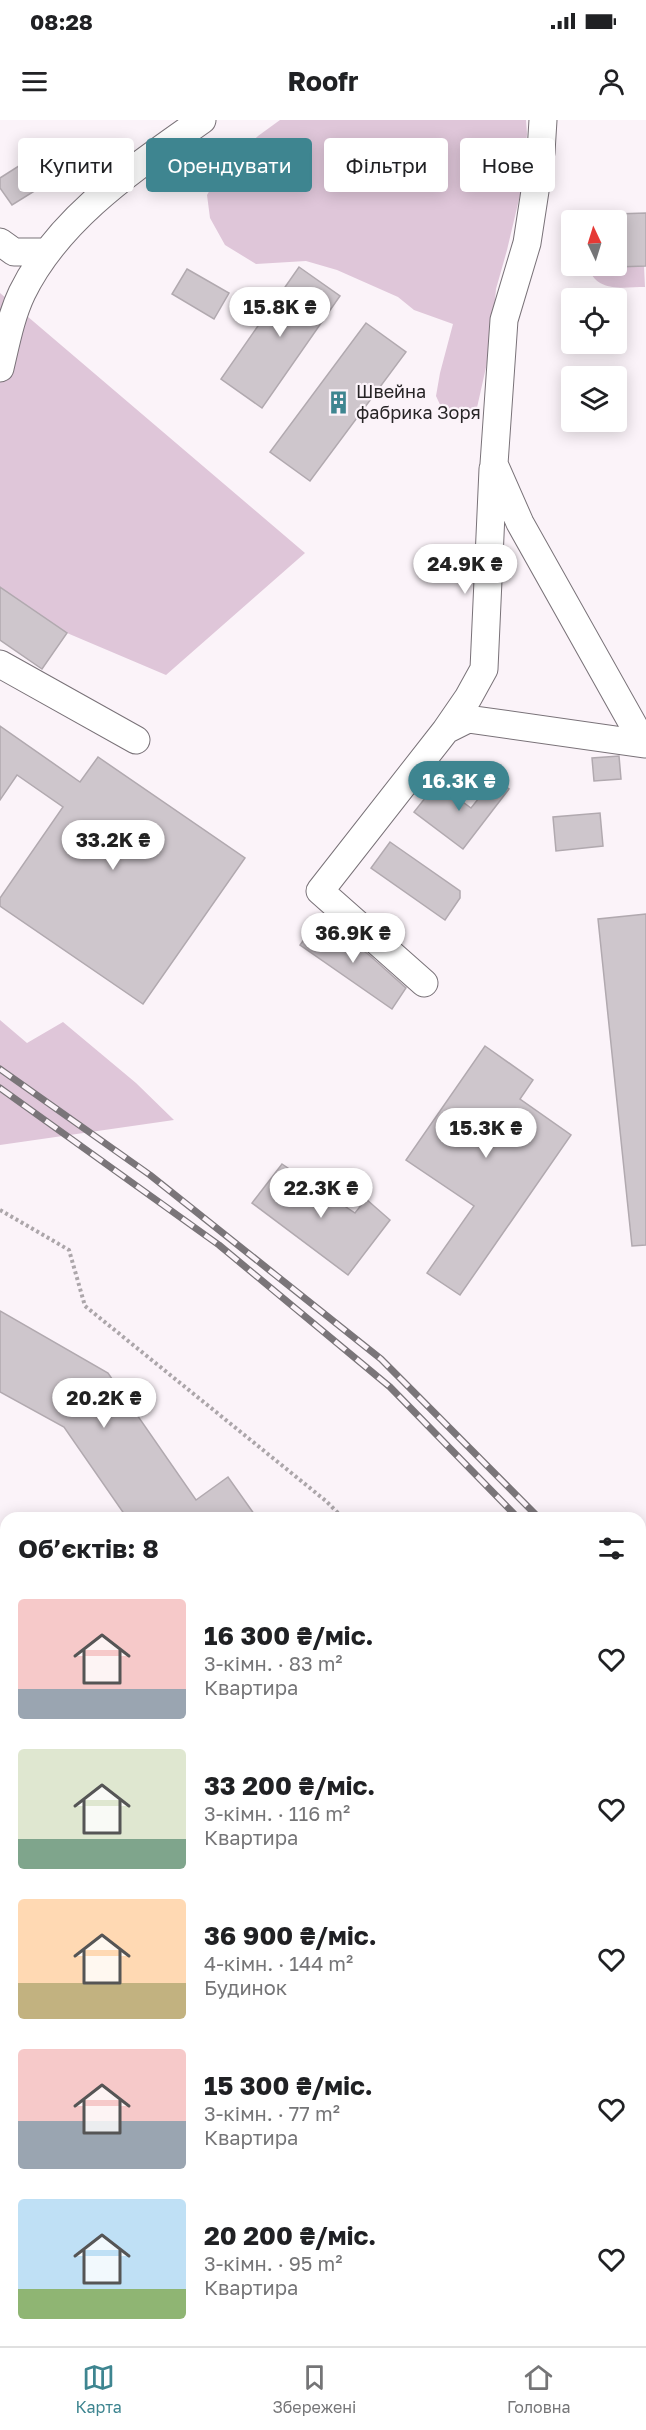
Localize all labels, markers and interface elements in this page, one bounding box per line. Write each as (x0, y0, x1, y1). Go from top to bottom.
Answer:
text: 08:28 (30, 8, 93, 35)
icon: menu (18, 65, 51, 98)
text: Roofr (287, 65, 359, 97)
icon: person (595, 65, 628, 98)
chip: Купити (18, 138, 134, 192)
chip: Орендувати (146, 138, 312, 192)
chip: Фільтри (324, 138, 448, 192)
chip: Нове (460, 138, 555, 192)
north arrow (561, 210, 627, 276)
map controls (561, 210, 627, 432)
pin: 15.8K ₴ (225, 287, 335, 338)
button: locate (561, 288, 627, 354)
text: 15.8K ₴ (243, 294, 317, 318)
button: layers (561, 366, 627, 432)
place label: Швейна фабрика Зоря (356, 380, 481, 423)
building icon: Швейна фабрика Зоря (325, 389, 351, 415)
pin: 24.9K ₴ (410, 544, 520, 595)
text: 24.9K ₴ (427, 551, 503, 575)
pin: 16.3K ₴ (404, 761, 514, 812)
text: 16.3K ₴ (422, 768, 496, 792)
pin: 33.2K ₴ (58, 820, 168, 871)
text: 33.2K ₴ (76, 827, 150, 851)
pin: 36.9K ₴ (298, 913, 408, 964)
text: 36.9K ₴ (315, 920, 391, 944)
pin: 15.3K ₴ (431, 1108, 541, 1159)
text: 15.3K ₴ (450, 1115, 522, 1139)
pin: 22.3K ₴ (266, 1168, 376, 1219)
text: 22.3K ₴ (284, 1175, 358, 1199)
pin: 20.2K ₴ (49, 1378, 159, 1429)
text: 20.2K ₴ (66, 1385, 142, 1409)
icon: filters (595, 1532, 628, 1565)
text: Об’єктів: 8 (18, 1533, 159, 1564)
text: 16 300 ₴/міс. (204, 1620, 374, 1651)
icon: home (66, 1623, 138, 1695)
icon: heart (595, 1643, 628, 1676)
text: 3-кімн. · 83 m² (204, 1651, 343, 1675)
text: Квартира (204, 1675, 298, 1699)
text: 33 200 ₴/міс. (204, 1770, 375, 1801)
icon: home (66, 1773, 138, 1845)
icon: heart (595, 1793, 628, 1826)
text: 3-кімн. · 116 m² (204, 1801, 350, 1825)
text: Квартира (204, 1825, 298, 1849)
text: 36 900 ₴/міс. (204, 1920, 377, 1951)
icon: home (66, 1923, 138, 1995)
icon: heart (595, 1943, 628, 1976)
text: 4-кімн. · 144 m² (204, 1951, 353, 1975)
text: Будинок (204, 1975, 287, 1999)
text: 15 300 ₴/міс. (204, 2070, 373, 2101)
icon: home (66, 2073, 138, 2145)
icon: heart (595, 2093, 628, 2126)
text: 3-кімн. · 77 m² (204, 2101, 340, 2125)
text: Квартира (204, 2125, 298, 2149)
text: 20 200 ₴/міс. (204, 2220, 376, 2251)
icon: home (66, 2223, 138, 2295)
icon: heart (595, 2243, 628, 2276)
text: 3-кімн. · 95 m² (204, 2251, 342, 2275)
text: Квартира (204, 2275, 298, 2299)
tab: Карта (75, 2361, 122, 2417)
tab: Збережені (273, 2361, 356, 2417)
tab: Головна (507, 2361, 571, 2417)

